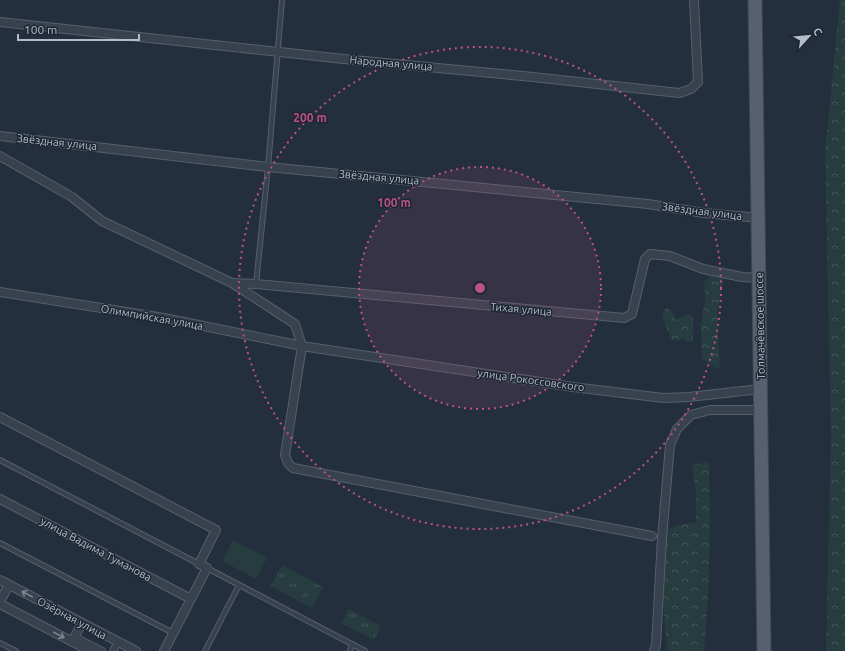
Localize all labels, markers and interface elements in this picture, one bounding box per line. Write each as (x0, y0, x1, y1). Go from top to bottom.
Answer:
scale bar (18, 16, 139, 42)
north arrow (789, 16, 829, 56)
text: 100 m (24, 23, 57, 36)
text: С (811, 26, 825, 37)
street label: Народная улица (349, 53, 433, 73)
text: 200 m (293, 111, 327, 124)
street label: Звёздная улица (16, 132, 98, 152)
street label: Звёздная улица (338, 168, 420, 186)
text: 100 m (377, 196, 411, 209)
street label: Звёздная улица (661, 200, 743, 222)
street label: Толмачёвское шоссе (753, 272, 767, 380)
centre of rings (473, 281, 487, 295)
street label: Тихая улица (490, 300, 552, 318)
street label: Олимпийская улица (100, 302, 204, 332)
street label: улица Рокоссовского (477, 367, 585, 393)
street label: улица Вадима Туманова (38, 515, 154, 583)
one-way arrow (21, 590, 33, 597)
street label: Озёрная улица (35, 595, 109, 641)
one-way arrow (53, 632, 65, 639)

